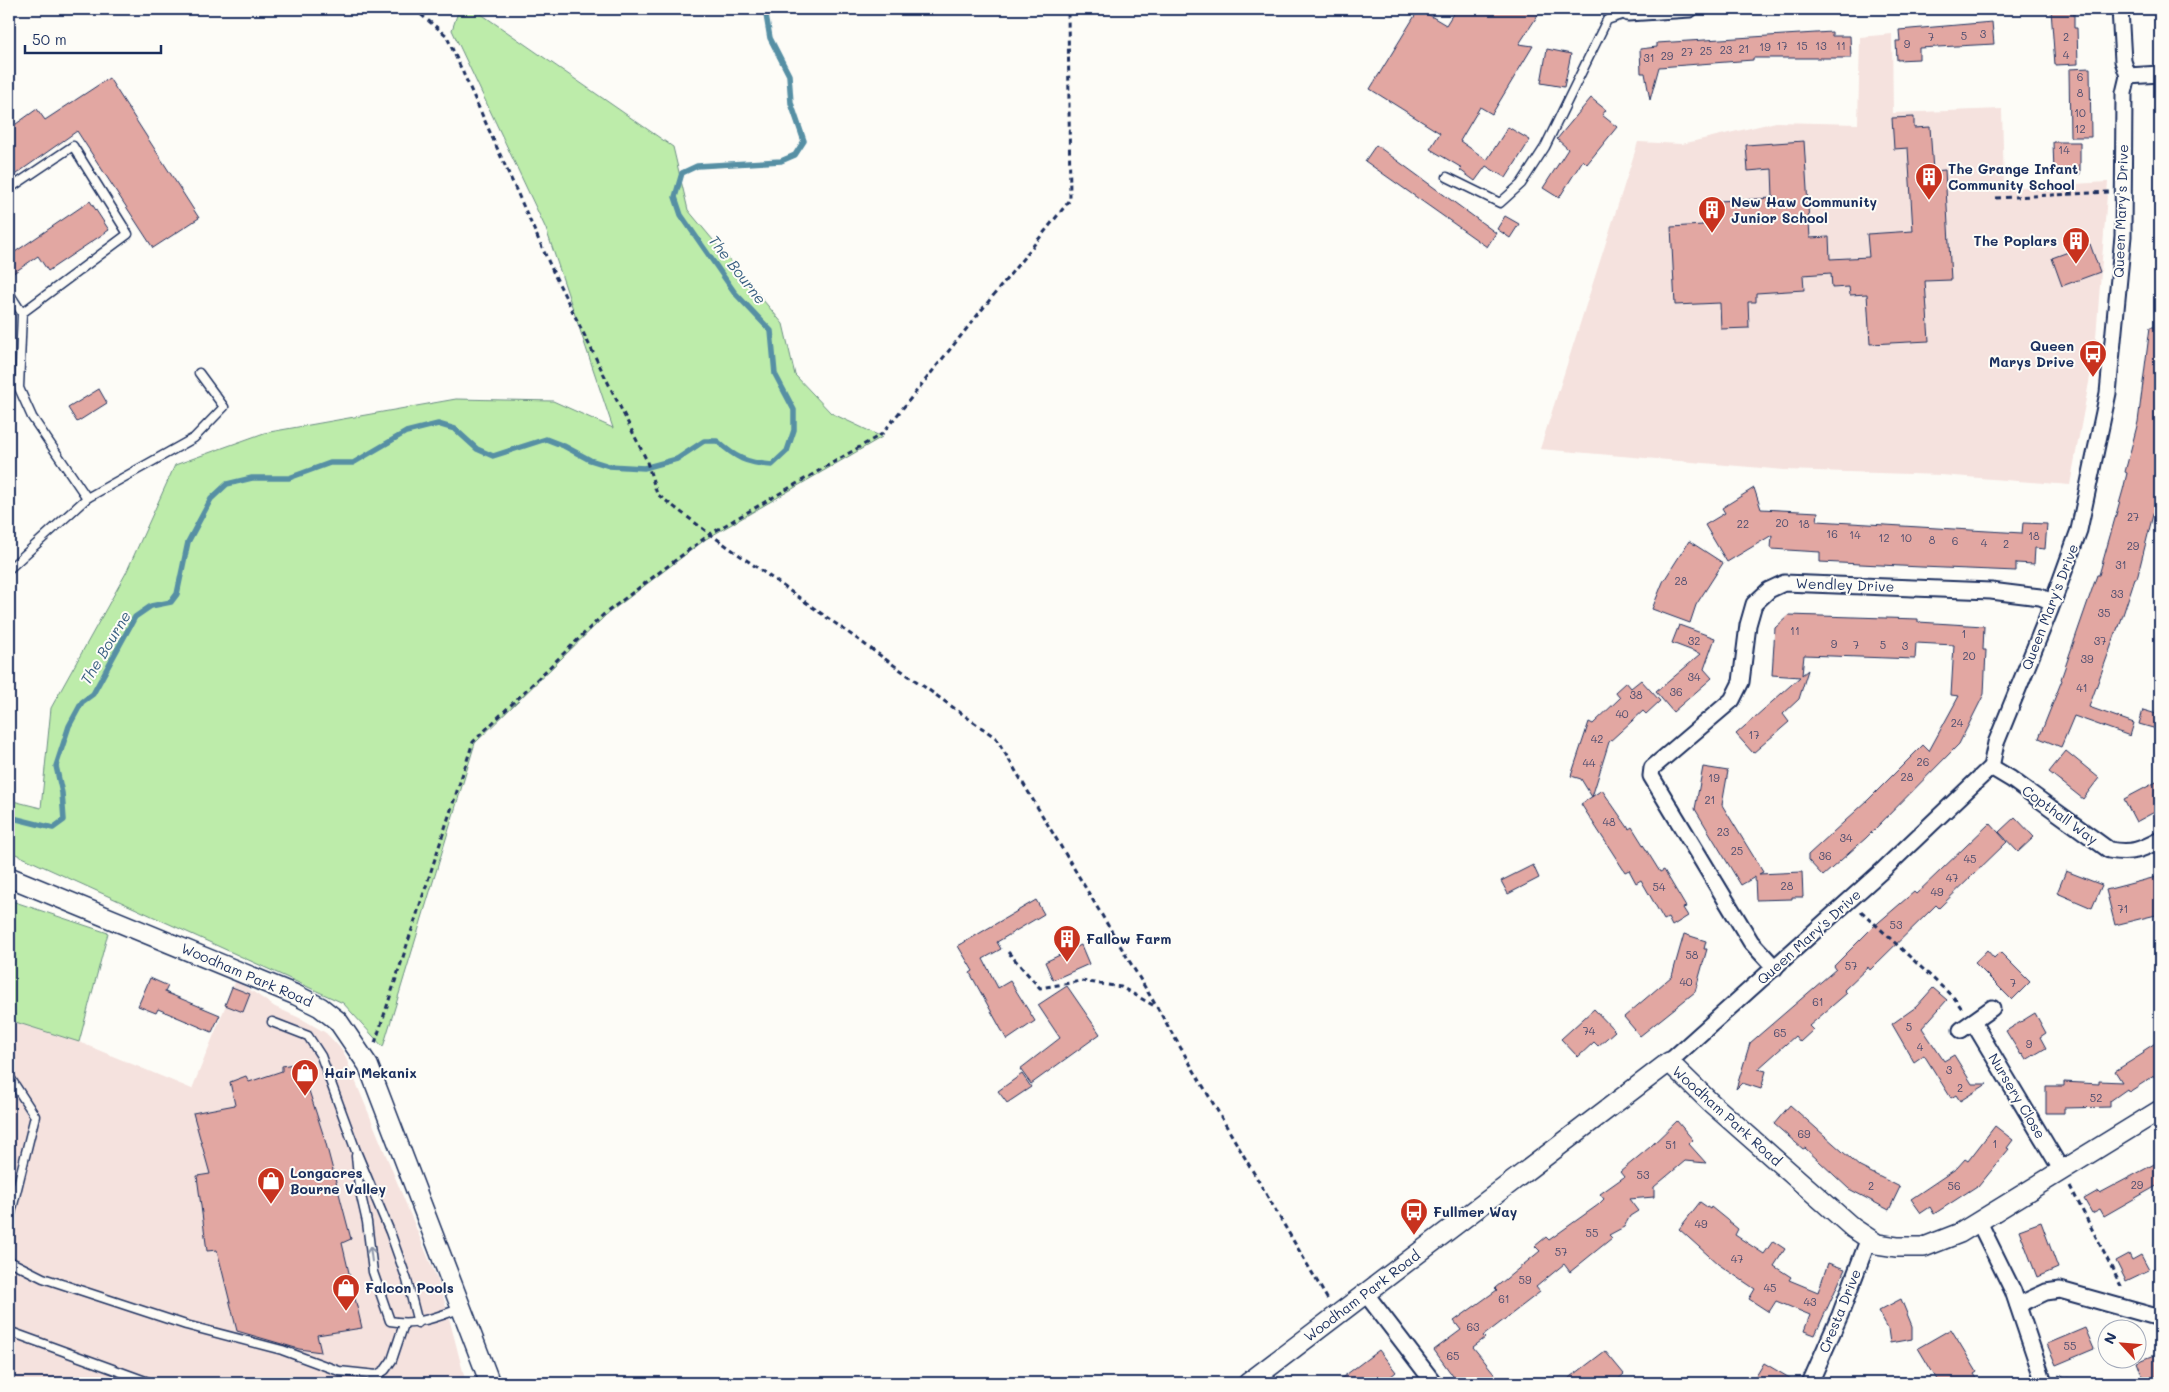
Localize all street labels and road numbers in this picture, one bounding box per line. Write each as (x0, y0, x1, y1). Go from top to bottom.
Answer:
street label: Queen Mary's Drive (2109, 144, 2132, 278)
street label: Queen Mary's Drive (2017, 541, 2082, 673)
street label: Wendley Drive (1795, 573, 1895, 596)
street label: Copthall Way (2018, 781, 2102, 849)
street label: Queen Mary's Drive (1753, 885, 1865, 988)
street label: Woodham Park Road (179, 938, 316, 1011)
street label: Nursery Close (1984, 1049, 2050, 1142)
street label: Woodham Park Road (1669, 1061, 1786, 1170)
street label: Woodham Park Road (1300, 1245, 1424, 1346)
street label: Cresta Drive (1814, 1266, 1865, 1356)

